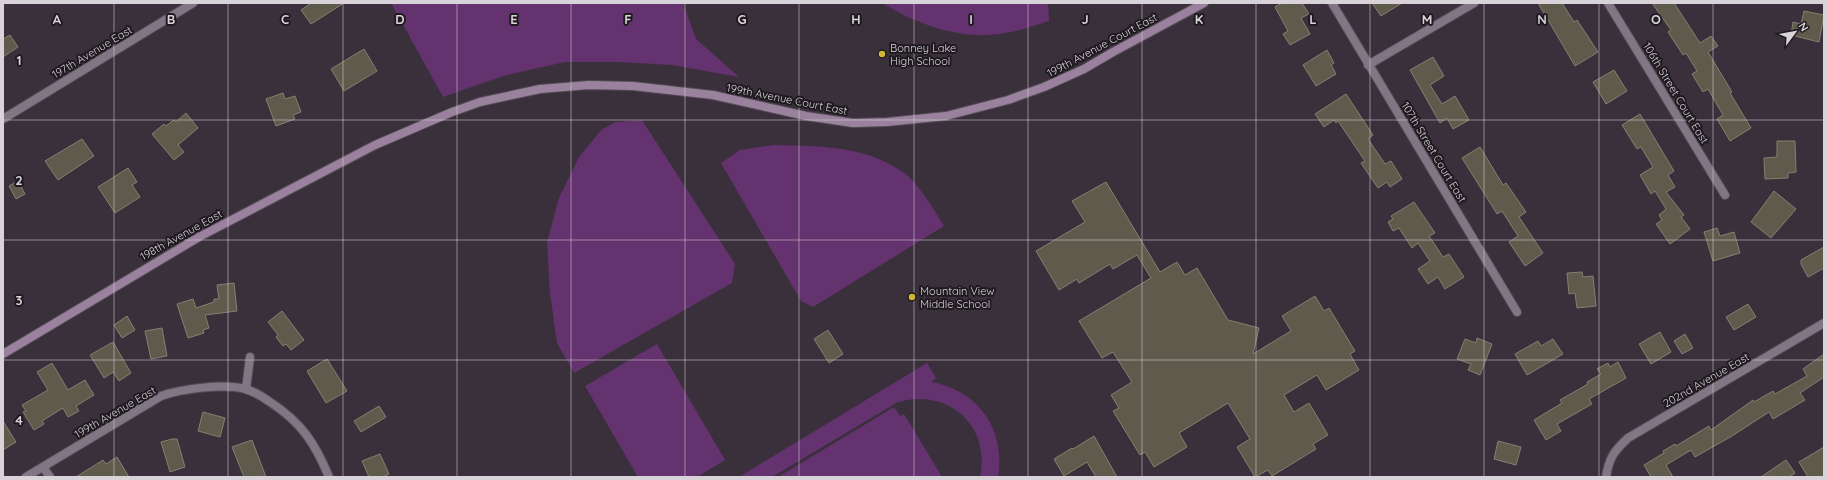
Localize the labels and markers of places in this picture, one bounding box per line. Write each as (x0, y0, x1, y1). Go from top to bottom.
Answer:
place label: Bonney Lake High School (890, 41, 956, 68)
marker: Bonney Lake High School (877, 49, 887, 59)
place label: Mountain View Middle School (920, 284, 995, 311)
marker: Mountain View Middle School (907, 292, 917, 302)

